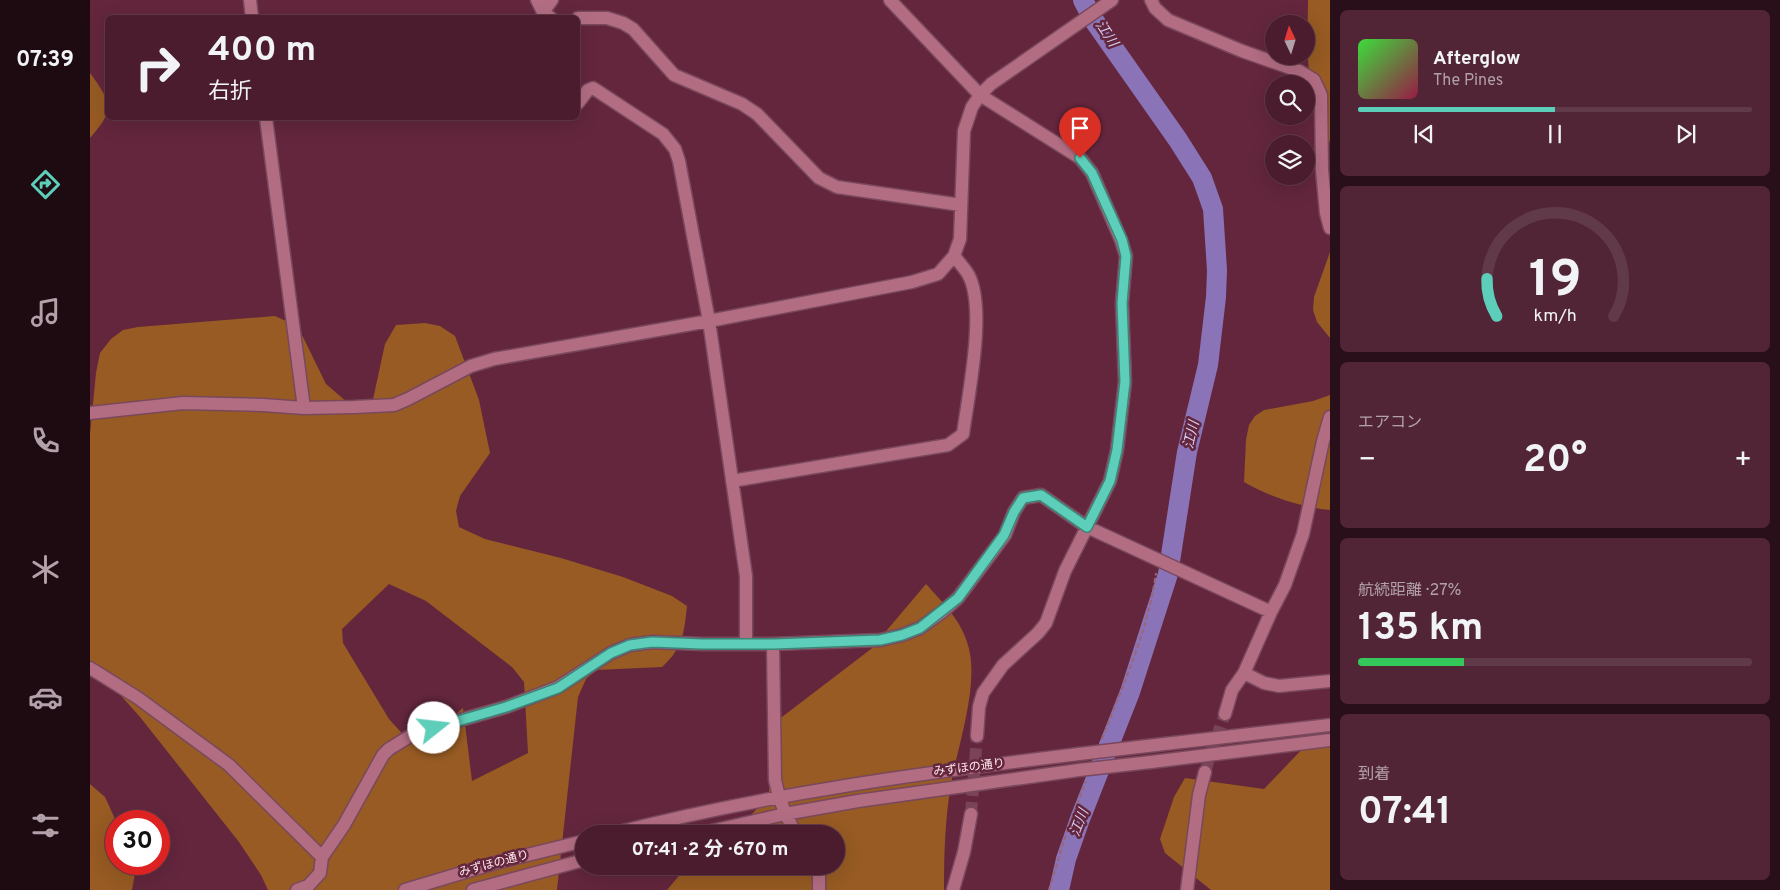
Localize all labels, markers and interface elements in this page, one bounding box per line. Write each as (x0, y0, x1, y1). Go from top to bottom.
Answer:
north arrow (1265, 15, 1315, 65)
map controls (1265, 15, 1315, 185)
water label: 江川 (1091, 18, 1122, 52)
text: 400 m (208, 29, 316, 73)
icon: right (125, 35, 190, 100)
text: 07:39 (16, 47, 74, 74)
text: Afterglow (1433, 47, 1521, 71)
text: The Pines (1433, 71, 1503, 91)
button: search (1265, 75, 1315, 125)
text: 右折 (208, 79, 252, 106)
pin (1059, 107, 1101, 158)
icon: arrive (1066, 114, 1094, 142)
icon: previous (1410, 120, 1438, 148)
icon: pause (1541, 120, 1569, 148)
icon: next (1672, 120, 1700, 148)
button: layers (1265, 135, 1315, 185)
icon: directions (28, 167, 63, 202)
text: 19 (1529, 249, 1581, 315)
icon: music (28, 295, 63, 330)
text: km/h (1533, 305, 1577, 328)
text: エアコン (1358, 413, 1422, 433)
water label: 江川 (1181, 417, 1204, 451)
icon: phone (28, 423, 63, 458)
text: 20° (1523, 437, 1587, 486)
text: − (1358, 443, 1376, 479)
text: + (1734, 443, 1752, 479)
icon: climate (28, 552, 63, 587)
text: 航続距離 · 27% (1358, 581, 1461, 601)
text: 135 km (1358, 605, 1483, 654)
icon: car (28, 680, 63, 715)
position arrow (407, 701, 459, 753)
street label: みずほの通り (932, 756, 1006, 780)
text: 到着 (1358, 765, 1390, 785)
text: 07:41 (1358, 789, 1452, 838)
water label: 江川 (1067, 805, 1094, 839)
icon: filters (28, 808, 63, 843)
speed limit sign: 30 (105, 810, 170, 875)
text: 07:41 · 2 分 · 670 m (632, 838, 788, 862)
street label: みずほの通り (457, 847, 531, 881)

